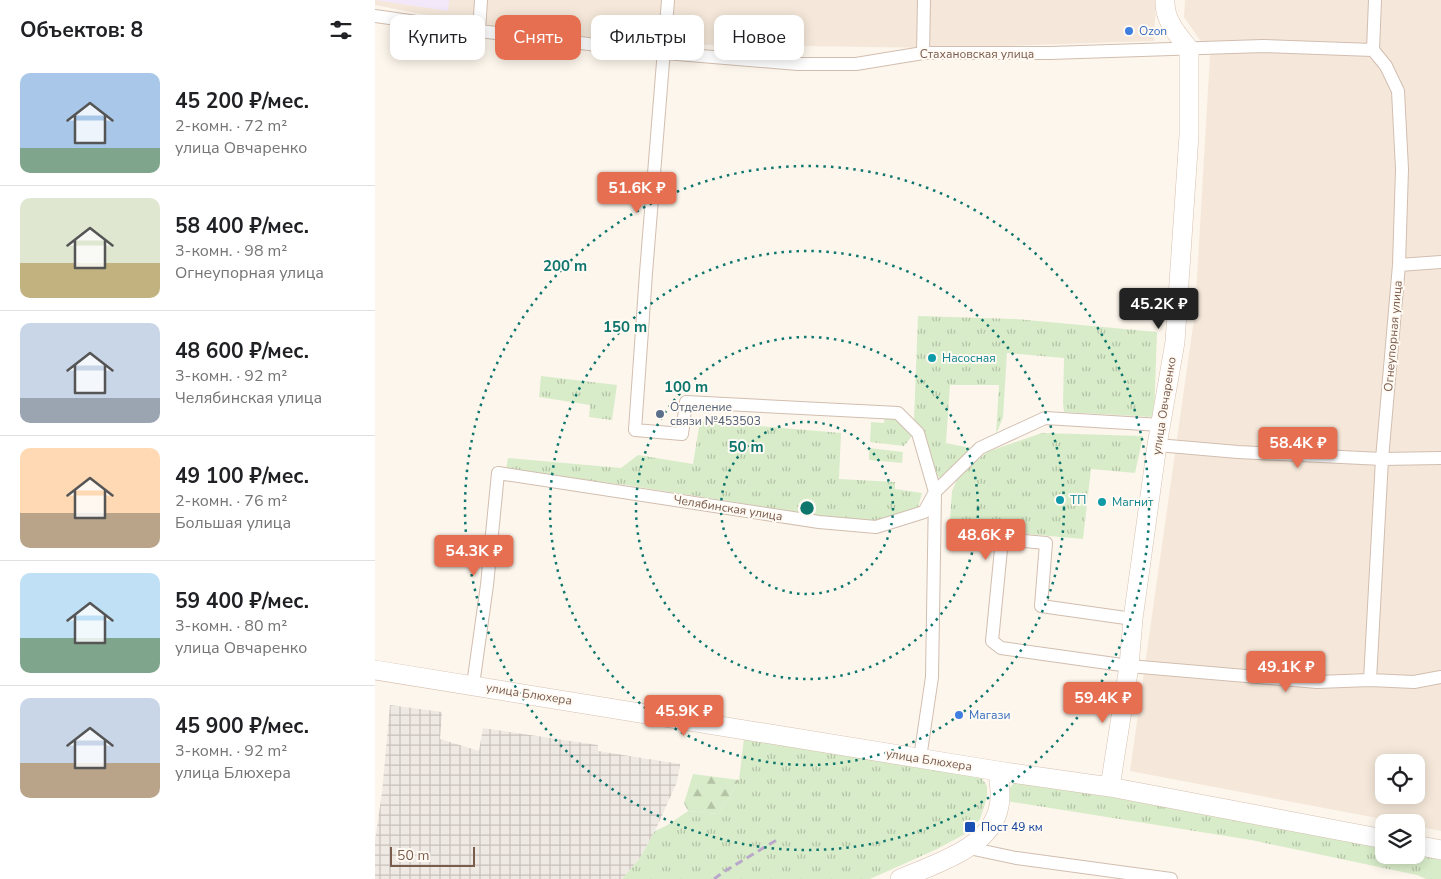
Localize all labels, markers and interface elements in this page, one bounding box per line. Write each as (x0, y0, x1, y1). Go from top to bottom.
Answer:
chip: Купить (390, 15, 485, 60)
chip: Снять (495, 15, 581, 60)
chip: Фильтры (591, 15, 704, 60)
chip: Новое (714, 15, 804, 60)
text: Объектов: 8 (20, 16, 143, 44)
icon: filters (327, 16, 355, 44)
place label: Ozon (1139, 23, 1167, 39)
marker: Ozon (1123, 25, 1135, 37)
street label: Стахановская улица (920, 46, 1034, 62)
text: 45 200 ₽/мес. (175, 87, 309, 115)
icon: home (60, 93, 120, 153)
text: 2-комн. · 72 m² (175, 115, 287, 137)
text: улица Овчаренко (175, 137, 307, 159)
pin: 51.6K ₽ (591, 172, 683, 214)
text: 51.6K ₽ (608, 177, 666, 199)
text: 58 400 ₽/мес. (175, 212, 309, 240)
icon: home (60, 218, 120, 278)
text: 3-комн. · 98 m² (175, 240, 287, 262)
text: 200 m (543, 256, 587, 276)
text: Огнеупорная улица (175, 262, 324, 284)
street label: Огнеупорная улица (1380, 280, 1406, 392)
pin: 45.2K ₽ (1113, 288, 1205, 330)
text: 45.2K ₽ (1130, 293, 1188, 315)
text: 150 m (603, 317, 647, 337)
text: 48 600 ₽/мес. (175, 337, 309, 365)
icon: home (60, 343, 120, 403)
place label: Насосная (942, 350, 996, 366)
marker: Насосная (926, 352, 938, 364)
street label: улица Овчаренко (1148, 356, 1180, 456)
text: 3-комн. · 92 m² (175, 365, 287, 387)
text: 100 m (664, 377, 708, 397)
text: Челябинская улица (175, 387, 322, 409)
place label: Отделение связи №453503 (670, 399, 761, 429)
marker: Отделение связи №453503 (654, 408, 666, 420)
pin: 58.4K ₽ (1252, 426, 1344, 469)
text: 58.4K ₽ (1269, 432, 1327, 454)
text: 50 m (728, 437, 764, 457)
text: 49 100 ₽/мес. (175, 462, 309, 490)
icon: home (60, 468, 120, 528)
text: 2-комн. · 76 m² (175, 490, 287, 512)
street label: Челябинская улица (672, 491, 784, 525)
place label: ТП (1070, 492, 1086, 508)
marker: ТП (1054, 494, 1066, 506)
place label: Магнит (1112, 494, 1154, 510)
marker: Магнит (1096, 496, 1108, 508)
centre of rings (798, 499, 816, 517)
text: Большая улица (175, 512, 291, 534)
pin: 48.6K ₽ (940, 518, 1032, 561)
text: 48.6K ₽ (957, 524, 1015, 546)
pin: 54.3K ₽ (428, 534, 520, 577)
text: 54.3K ₽ (445, 540, 503, 562)
text: 59 400 ₽/мес. (175, 587, 309, 615)
icon: home (60, 593, 120, 653)
text: 3-комн. · 80 m² (175, 615, 287, 637)
text: улица Овчаренко (175, 637, 307, 659)
pin: 49.1K ₽ (1240, 650, 1332, 693)
text: 49.1K ₽ (1257, 656, 1315, 678)
street label: улица Блюхера (485, 679, 573, 709)
pin: 59.4K ₽ (1057, 682, 1149, 724)
text: 59.4K ₽ (1074, 687, 1132, 709)
pin: 45.9K ₽ (638, 694, 730, 737)
text: 45.9K ₽ (655, 700, 713, 722)
place label: Магази (969, 707, 1010, 723)
marker: Магази (953, 709, 965, 721)
text: 45 900 ₽/мес. (175, 712, 309, 740)
icon: home (60, 718, 120, 778)
text: 3-комн. · 92 m² (175, 740, 287, 762)
street label: улица Блюхера (885, 745, 973, 775)
map controls (1375, 754, 1425, 864)
button: locate (1375, 754, 1425, 804)
text: улица Блюхера (175, 762, 291, 784)
button: layers (1375, 814, 1425, 864)
place label: Пост 49 км (981, 819, 1043, 835)
marker: Пост 49 км (963, 820, 977, 834)
scale bar (390, 844, 475, 867)
text: 50 m (397, 846, 429, 865)

